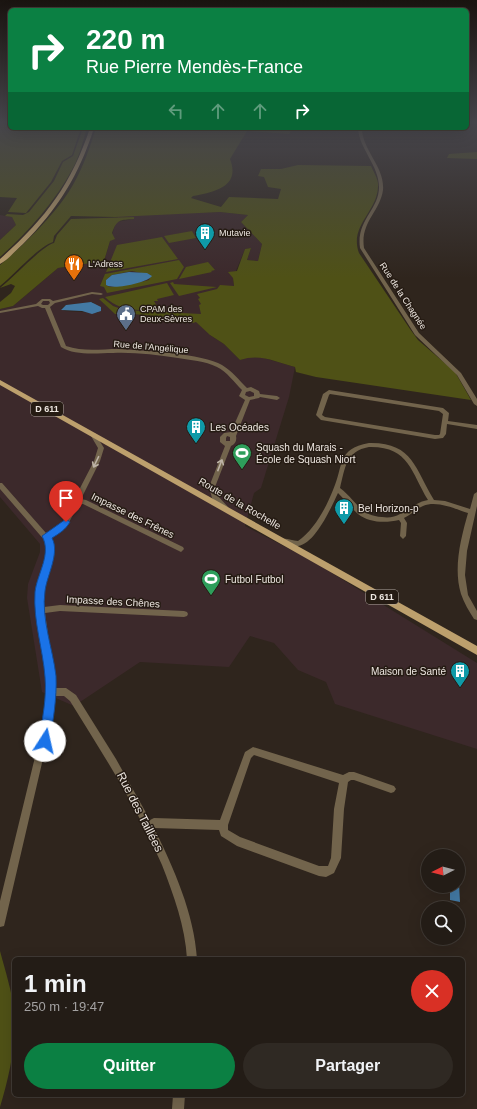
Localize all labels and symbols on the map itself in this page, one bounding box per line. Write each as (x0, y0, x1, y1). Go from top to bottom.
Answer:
building icon: Mutavie (194, 222, 216, 250)
place label: Mutavie (219, 228, 251, 238)
restaurant icon: L'Adress (63, 253, 85, 281)
place label: L'Adress (88, 259, 123, 269)
street label: Rue de la Chagnée (378, 261, 428, 331)
public building icon: CPAM des Deux-Sèvres (115, 303, 137, 331)
place label: CPAM des Deux-Sèvres (140, 304, 193, 324)
street label: Rue de l'Angélique (113, 339, 189, 355)
road number: D 611 (31, 402, 63, 416)
building icon: Les Océades (185, 416, 207, 444)
place label: Les Océades (210, 422, 269, 433)
sports icon: Squash du Marais - École de Squash Niort (231, 442, 253, 470)
place label: Squash du Marais - École de Squash Niort (256, 442, 356, 465)
one-way arrow (92, 455, 99, 467)
one-way arrow (217, 460, 225, 472)
street label: Route de la Rochelle (197, 475, 283, 532)
pin (49, 481, 83, 522)
street label: Impasse des Frênes (90, 491, 176, 540)
building icon: Bel Horizon-p (333, 497, 355, 525)
place label: Bel Horizon-p (358, 503, 419, 514)
sports icon: Futbol Futbol (200, 568, 222, 596)
place label: Futbol Futbol (225, 574, 283, 585)
road number: D 611 (366, 590, 398, 604)
street label: Impasse des Chênes (66, 594, 160, 609)
building icon: Maison de Santé (449, 660, 471, 688)
place label: Maison de Santé (371, 666, 446, 677)
position arrow (24, 720, 66, 762)
street label: Rue des Taillées (114, 770, 166, 854)
north arrow (421, 849, 465, 893)

